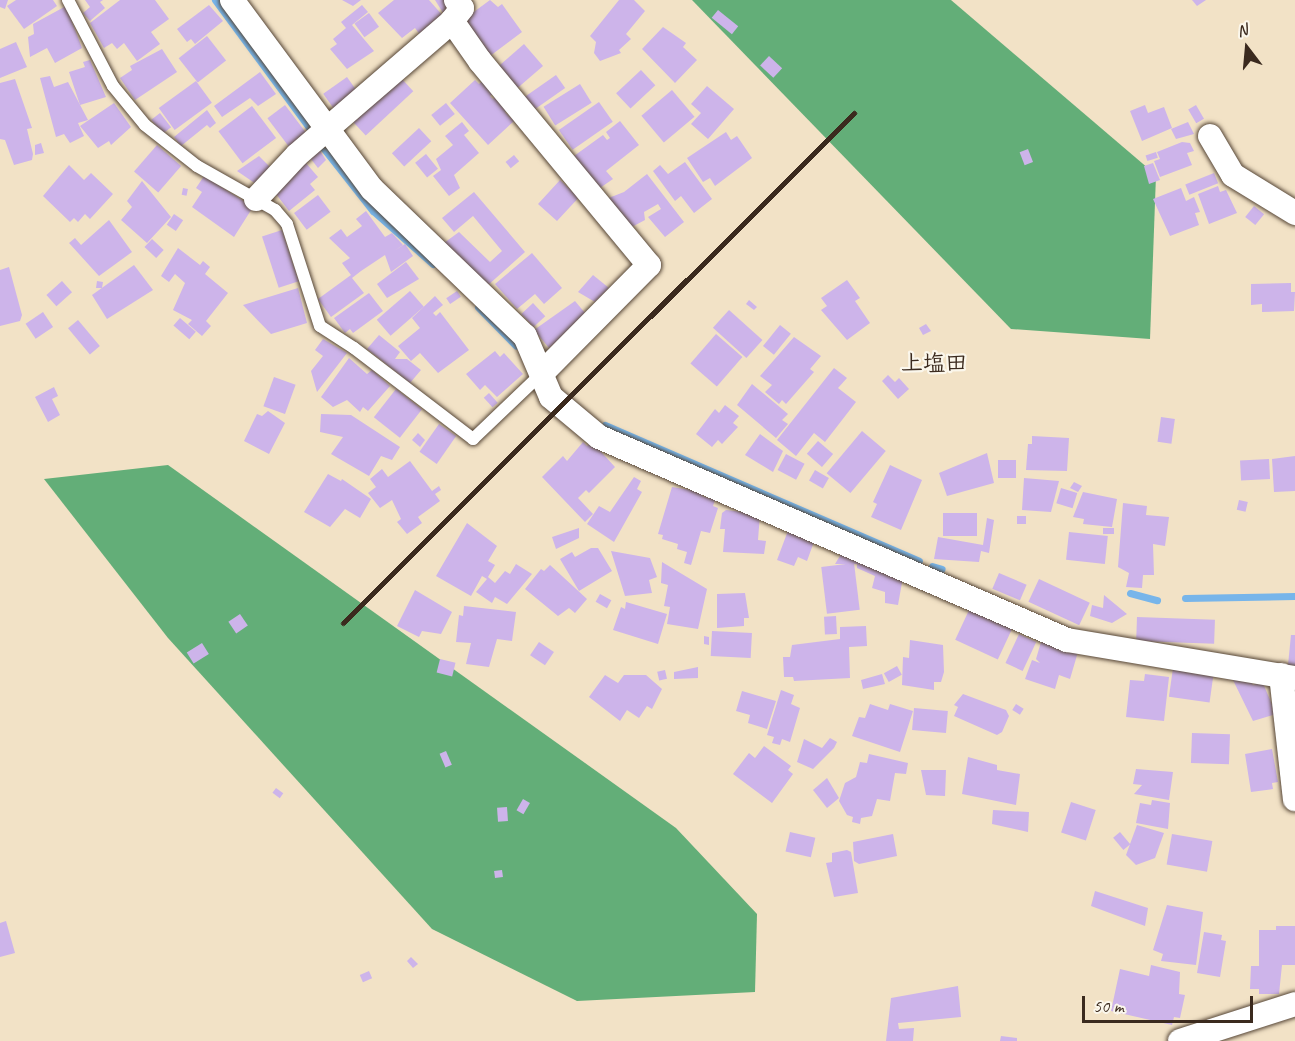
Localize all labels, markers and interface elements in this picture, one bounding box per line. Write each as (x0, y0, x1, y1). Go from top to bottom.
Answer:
north arrow (1217, 18, 1277, 78)
text: N (1235, 20, 1250, 42)
district label: 上塩田 (901, 351, 967, 377)
scale bar (1085, 984, 1256, 1022)
text: 50 m (1093, 995, 1124, 1017)

